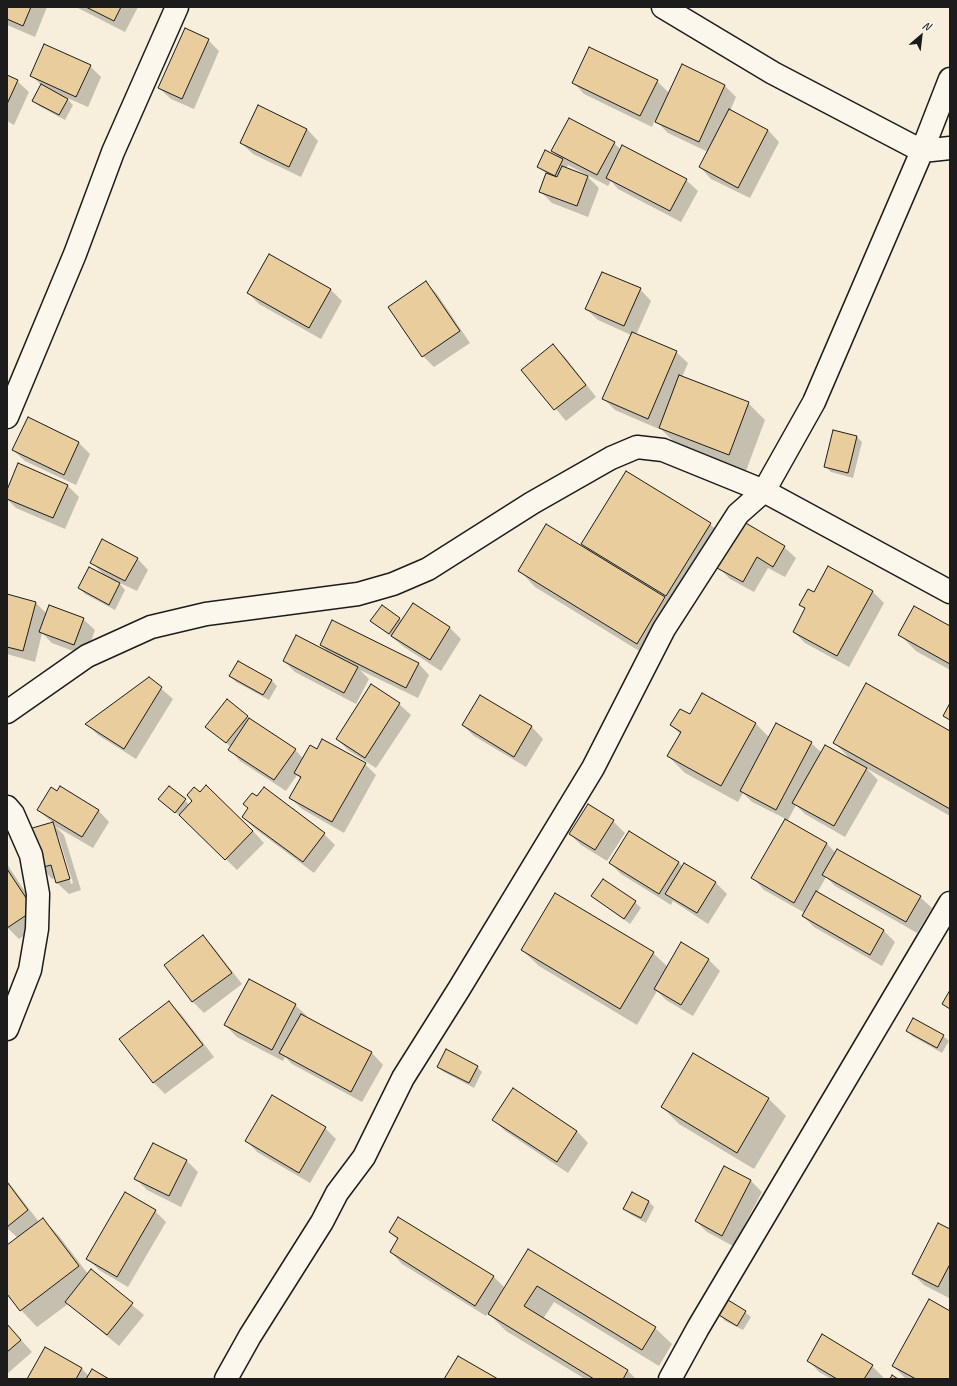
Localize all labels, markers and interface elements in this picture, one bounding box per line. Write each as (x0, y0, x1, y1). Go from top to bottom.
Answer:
north arrow (901, 16, 941, 56)
text: N (920, 18, 933, 33)

